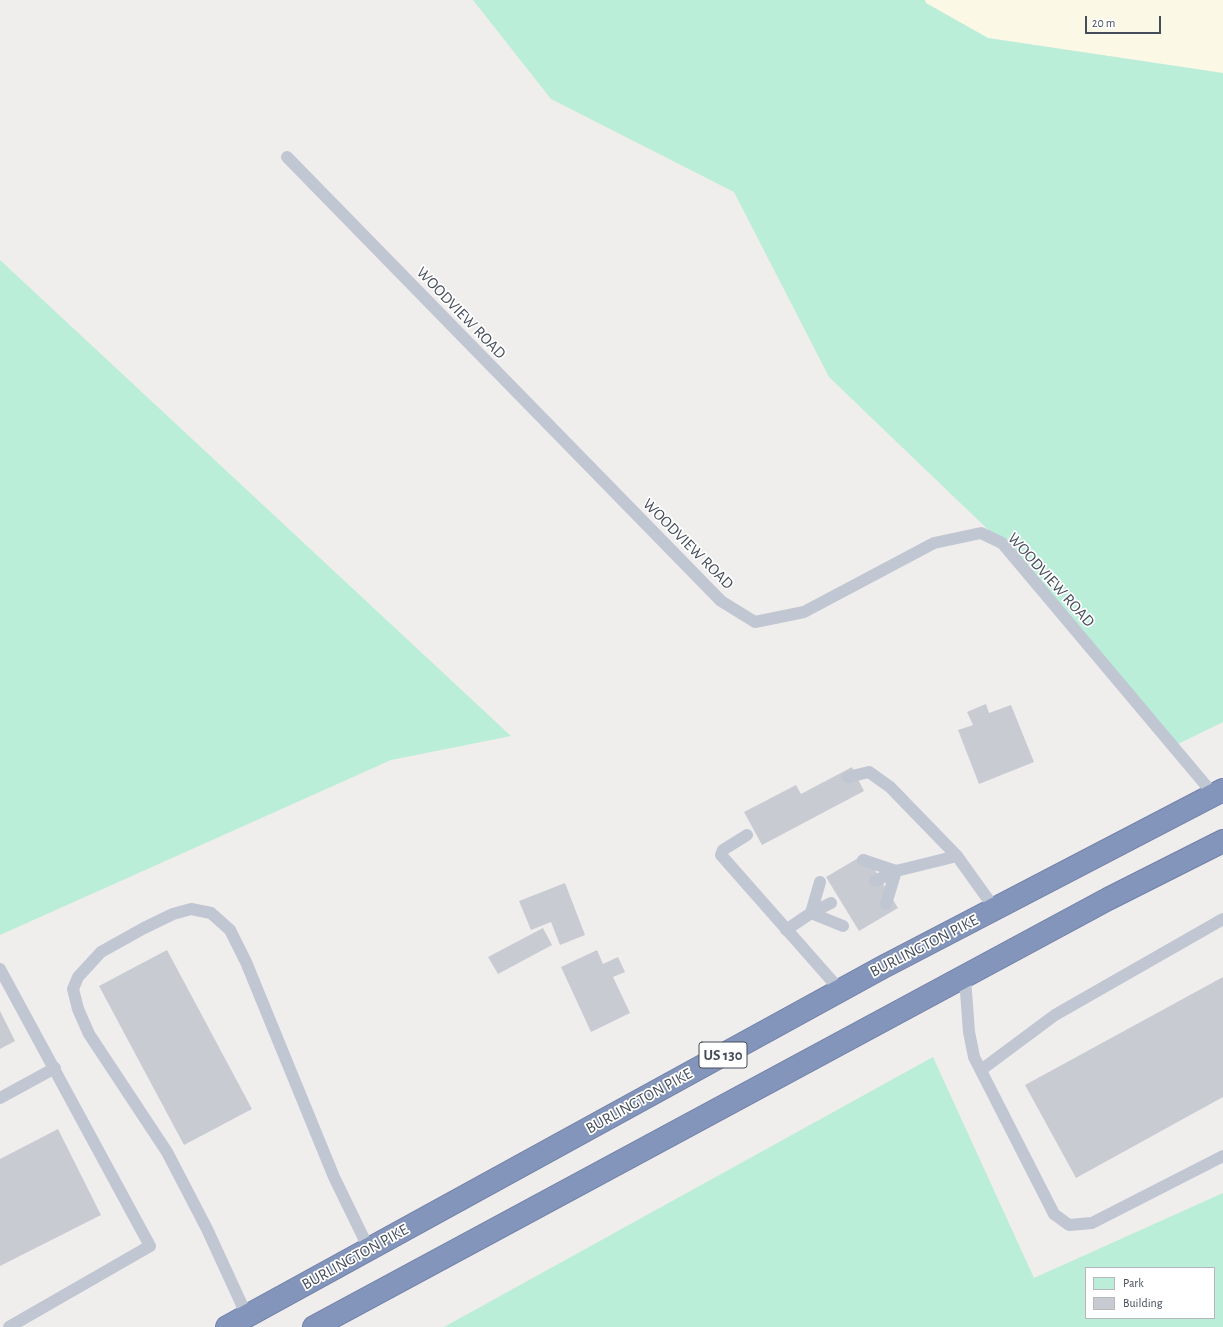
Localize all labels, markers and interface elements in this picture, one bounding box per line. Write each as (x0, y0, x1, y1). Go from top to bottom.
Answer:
scale bar (1087, 8, 1163, 34)
text: 20 m (1092, 17, 1115, 29)
street label: WOODVIEW ROAD (412, 263, 510, 363)
street label: WOODVIEW ROAD (639, 495, 737, 593)
street label: WOODVIEW ROAD (1004, 529, 1098, 631)
street label: BURLINGTON PIKE (867, 911, 981, 981)
road number: US 130 (699, 1042, 747, 1068)
street label: BURLINGTON PIKE (582, 1064, 696, 1138)
street label: BURLINGTON PIKE (298, 1220, 412, 1294)
legend (1085, 1267, 1215, 1319)
text: Park (1123, 1277, 1144, 1289)
text: Building (1123, 1297, 1163, 1309)

